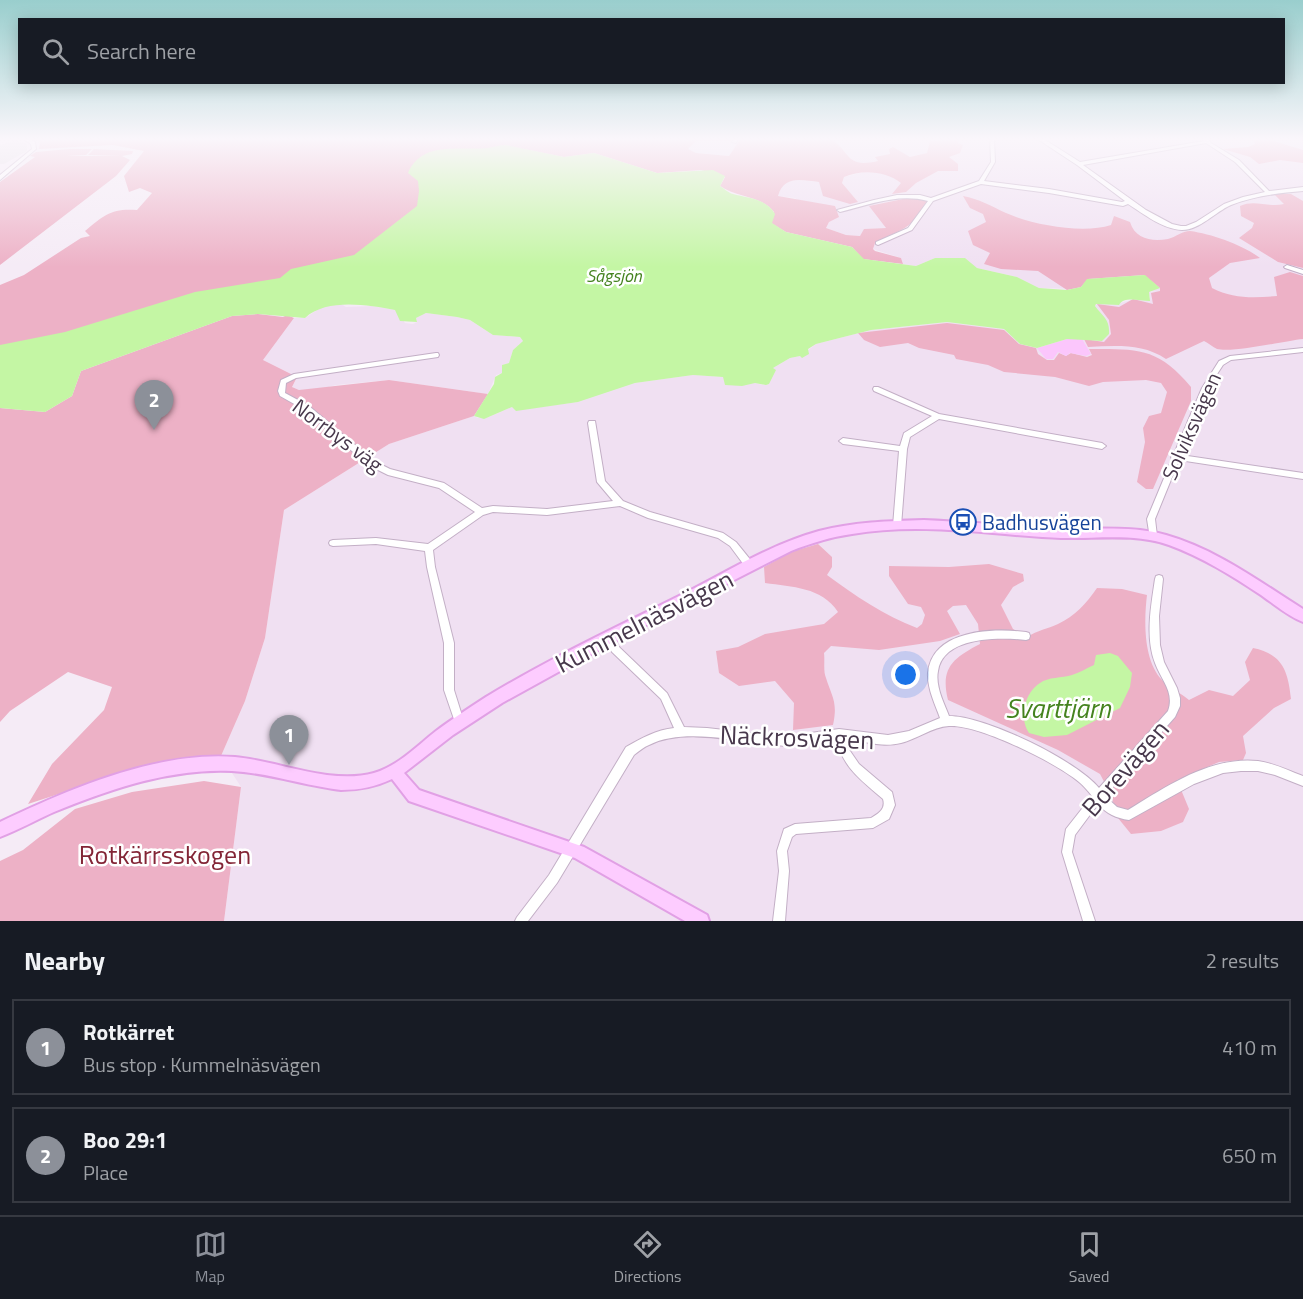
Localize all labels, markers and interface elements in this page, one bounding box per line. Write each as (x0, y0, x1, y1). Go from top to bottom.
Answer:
search box (18, 18, 1285, 84)
text: Search here (87, 34, 196, 68)
icon: search (39, 35, 72, 68)
water label: Sågsjön (586, 262, 643, 289)
street label: Solviksvägen (1153, 367, 1229, 485)
pin: 2 (134, 380, 174, 430)
street label: Norrbys väg (286, 390, 390, 480)
place label: Badhusvägen (982, 506, 1102, 538)
bus stop icon: Badhusvägen (948, 507, 978, 537)
street label: Kummelnäsvägen (548, 559, 740, 683)
your location (891, 660, 920, 689)
water label: Svarttjärn (1005, 687, 1111, 728)
street label: Borevägen (1072, 711, 1178, 825)
street label: Näckrosvägen (719, 715, 875, 759)
pin: 1 (270, 716, 308, 765)
park label: Rotkärrsskogen (79, 835, 251, 874)
text: Nearby (24, 941, 105, 980)
text: 2 results (1206, 945, 1279, 976)
text: Rotkärret (83, 1015, 174, 1049)
text: 1 (40, 1032, 51, 1063)
text: 410 m (1222, 1032, 1277, 1063)
text: Bus stop · Kummelnäsvägen (83, 1049, 321, 1080)
text: Boo 29:1 (83, 1123, 167, 1157)
text: 2 (40, 1140, 51, 1171)
text: 650 m (1222, 1140, 1277, 1171)
text: Place (83, 1157, 128, 1188)
tab: Map (194, 1228, 227, 1288)
tab: Directions (614, 1228, 682, 1288)
tab: Saved (1069, 1228, 1109, 1288)

